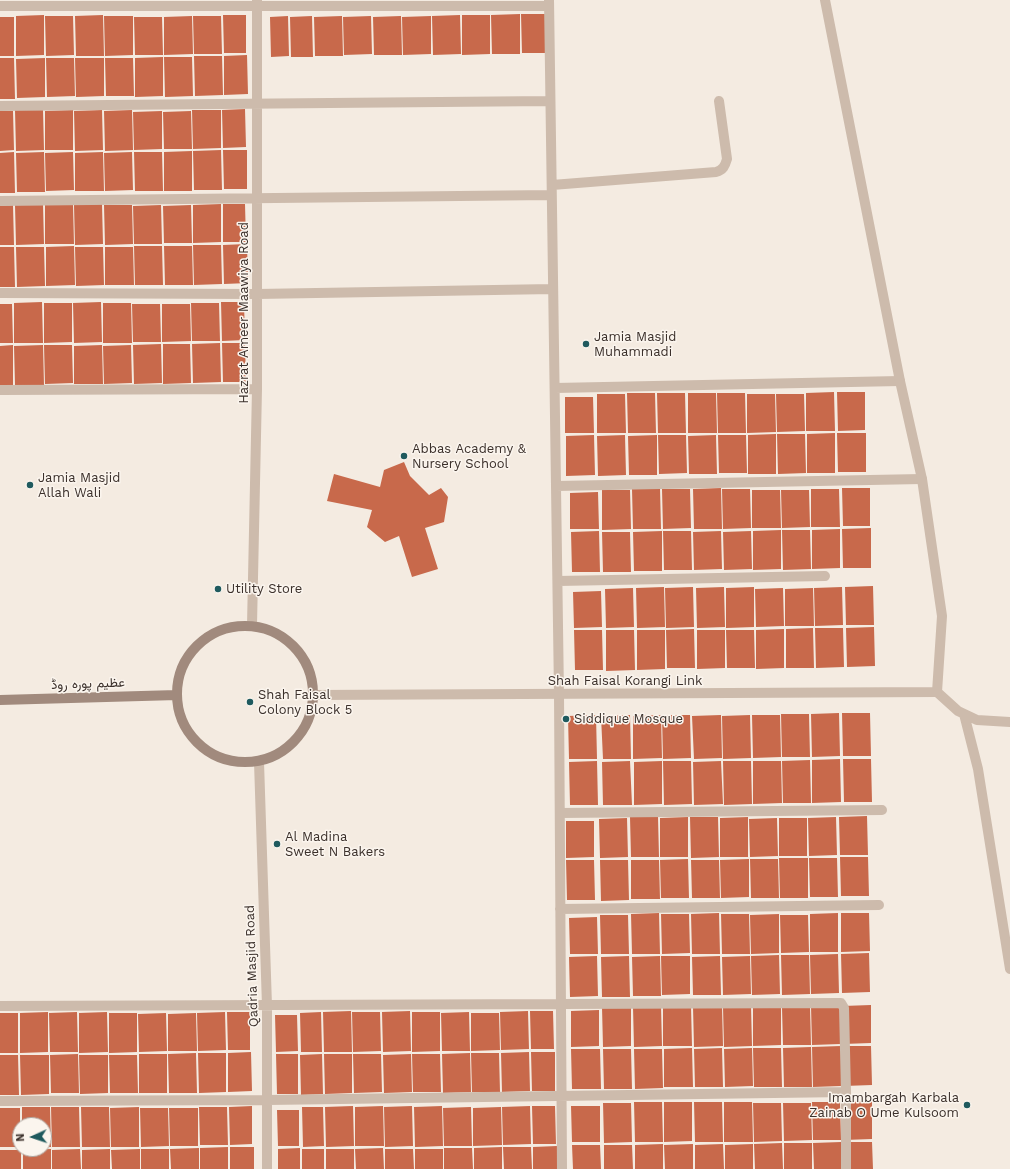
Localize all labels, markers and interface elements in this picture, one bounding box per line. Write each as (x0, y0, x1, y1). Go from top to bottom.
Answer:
street label: Hazrat Ameer Maawiya Road (236, 222, 252, 404)
place label: Jamia Masjid Muhammadi (594, 329, 676, 360)
marker: Jamia Masjid Muhammadi (581, 339, 591, 349)
place label: Abbas Academy & Nursery School (412, 441, 526, 472)
marker: Abbas Academy & Nursery School (399, 451, 409, 461)
place label: Jamia Masjid Allah Wali (38, 470, 120, 501)
marker: Jamia Masjid Allah Wali (25, 480, 35, 490)
place label: Utility Store (226, 581, 302, 597)
marker: Utility Store (213, 584, 223, 594)
street label: Shah Faisal Korangi Link (548, 673, 702, 689)
street label: عظیم پورہ روڈ (51, 675, 125, 693)
place label: Shah Faisal Colony Block 5 (258, 687, 352, 718)
marker: Shah Faisal Colony Block 5 (245, 697, 255, 707)
place label: Siddique Mosque (574, 711, 683, 727)
marker: Siddique Mosque (561, 714, 571, 724)
place label: Al Madina Sweet N Bakers (285, 829, 385, 860)
marker: Al Madina Sweet N Bakers (272, 839, 282, 849)
street label: Qadria Masjid Road (242, 905, 262, 1027)
place label: Imambargah Karbala Zainab O Ume Kulsoom (809, 1090, 959, 1121)
marker: Imambargah Karbala Zainab O Ume Kulsoom (962, 1100, 972, 1110)
north arrow (12, 1117, 52, 1157)
text: N (14, 1133, 27, 1142)

